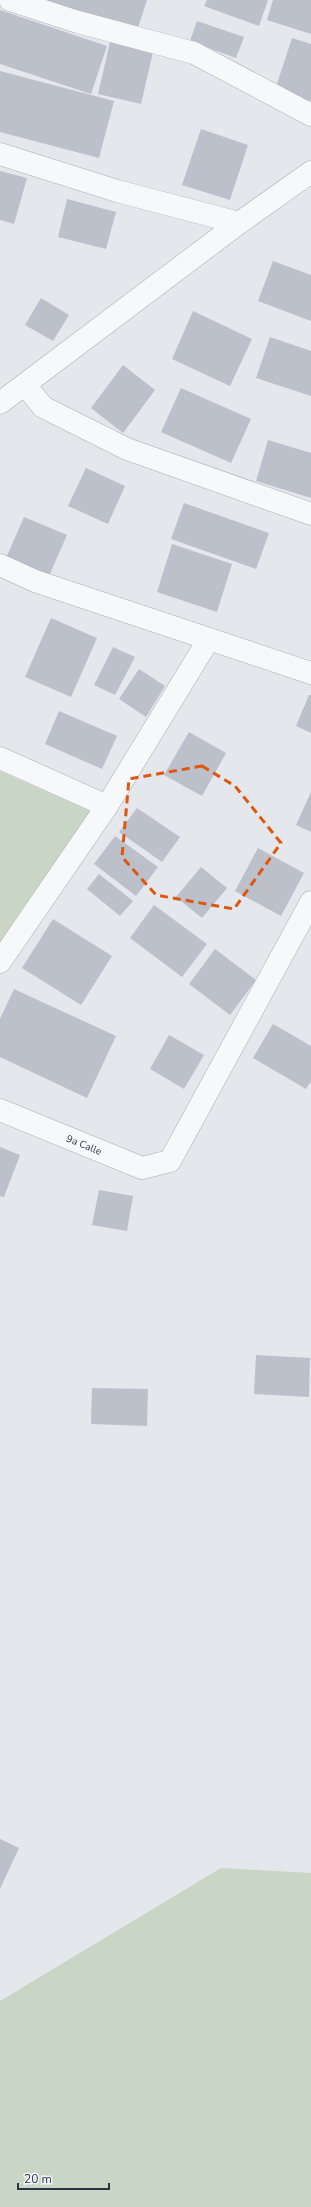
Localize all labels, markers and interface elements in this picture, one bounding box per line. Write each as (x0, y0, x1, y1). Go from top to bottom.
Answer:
street label: 9a Calle (64, 1132, 104, 1159)
scale bar (18, 2165, 109, 2191)
text: 20 m (24, 2171, 52, 2187)

